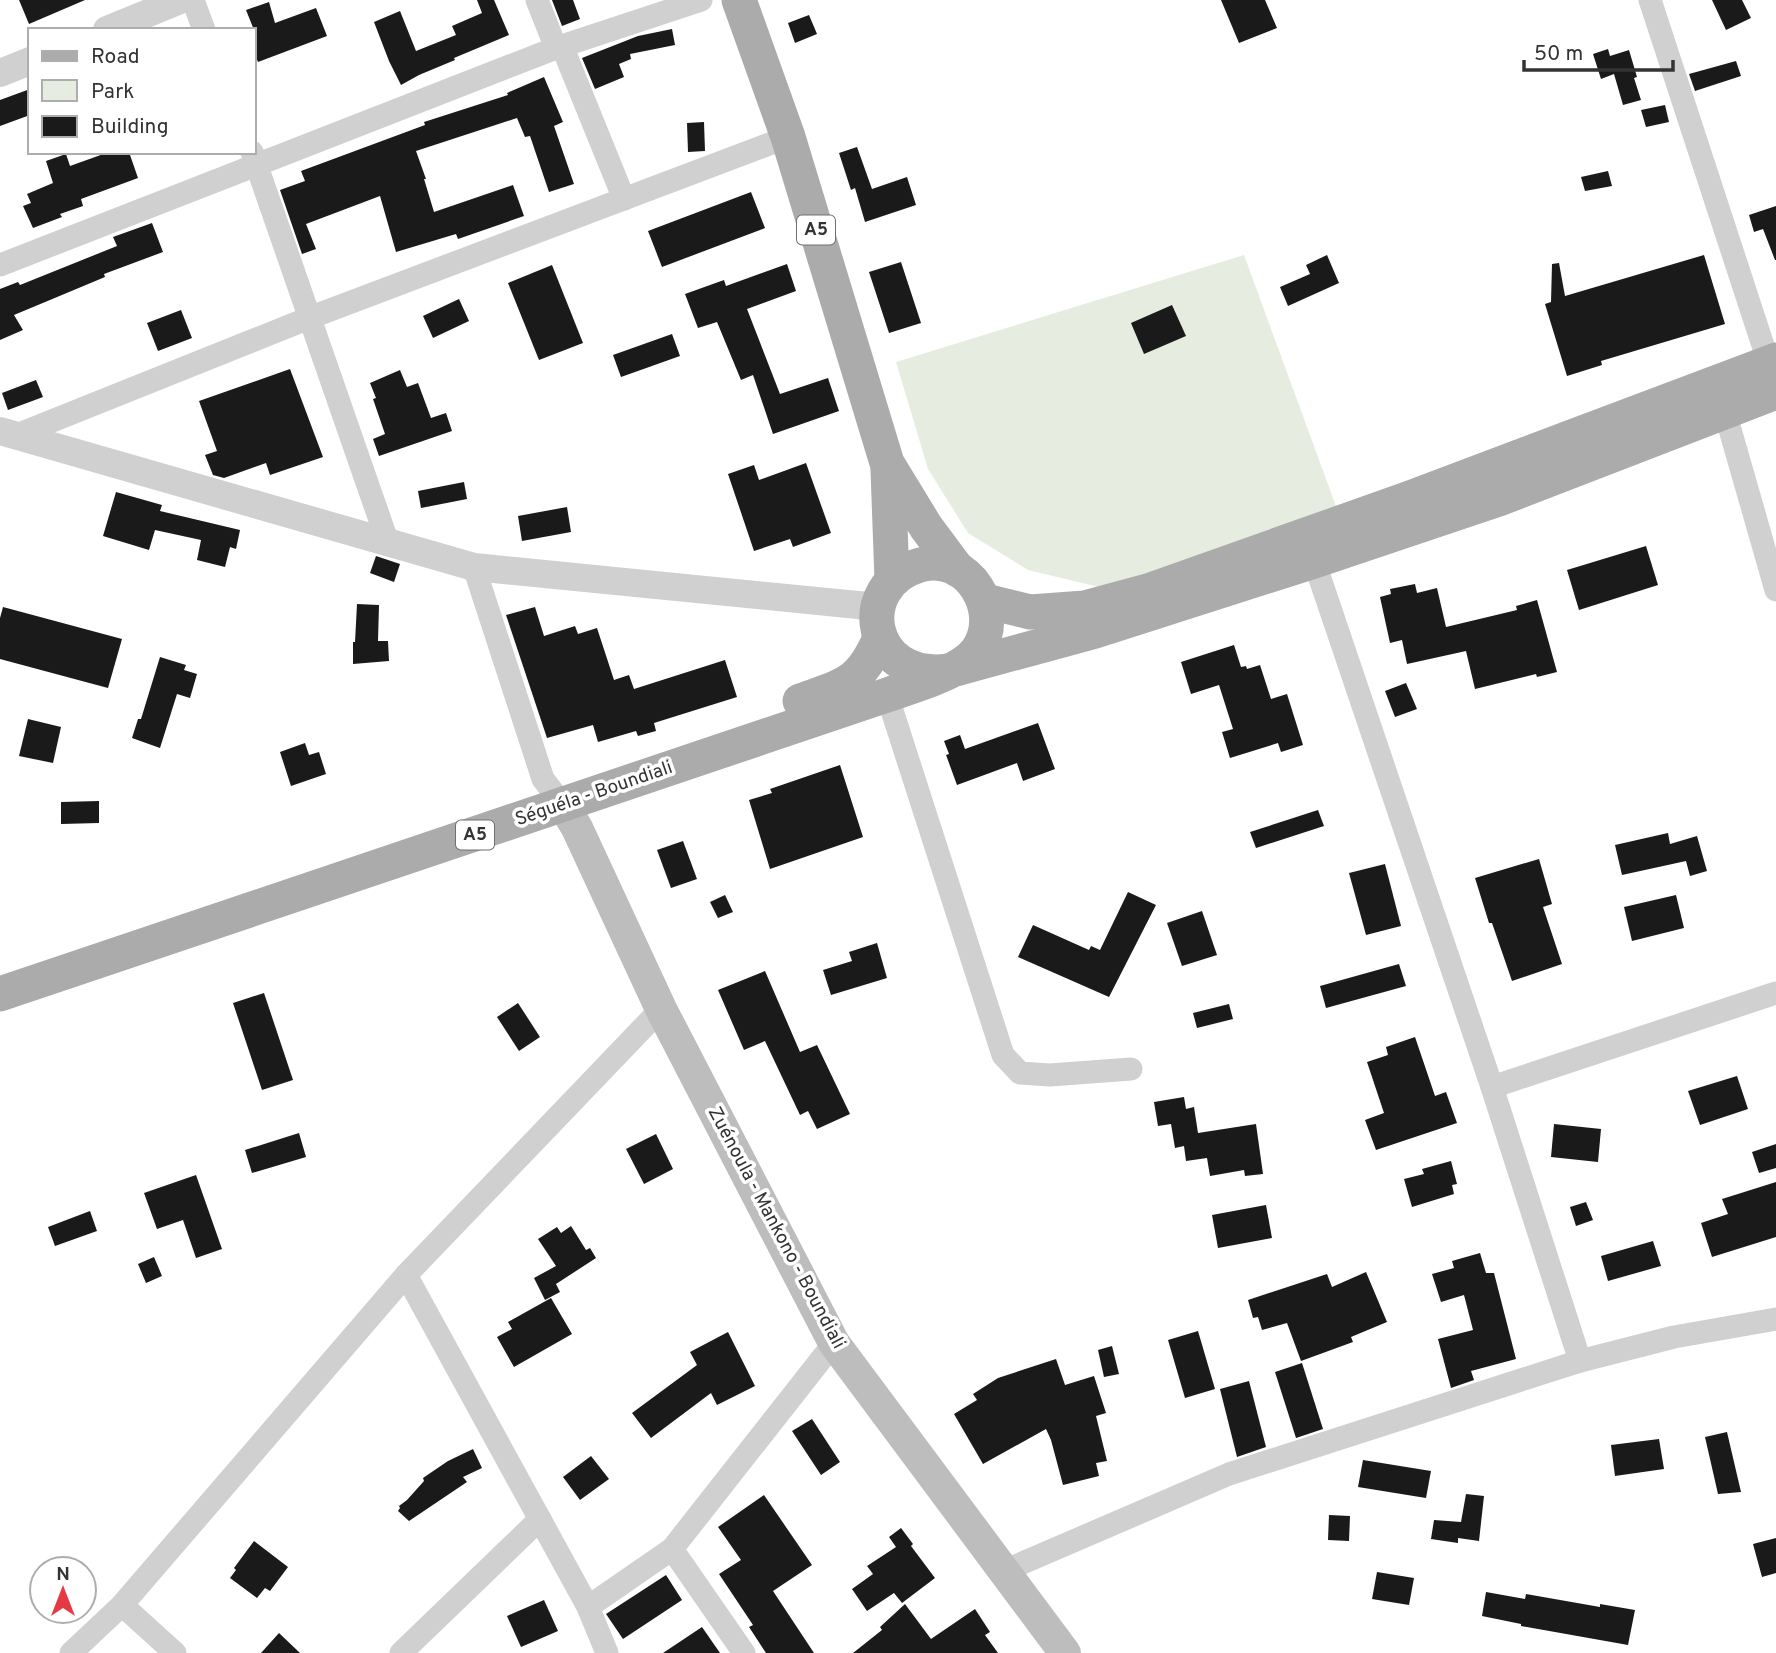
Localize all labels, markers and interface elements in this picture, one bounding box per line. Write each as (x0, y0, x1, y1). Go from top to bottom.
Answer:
legend (28, 28, 256, 154)
scale bar (1524, 28, 1673, 72)
text: 50 m (1534, 41, 1583, 68)
text: Road (91, 44, 140, 71)
text: Park (91, 79, 134, 106)
text: Building (91, 114, 169, 141)
road number: A5 (797, 215, 835, 244)
street label: Séguéla - Boundiali (512, 756, 676, 832)
road number: A5 (456, 820, 494, 850)
street label: Zuénoula - Mankono - Boundiali (702, 1103, 850, 1353)
north arrow (28, 1555, 98, 1625)
text: N (56, 1563, 70, 1587)

